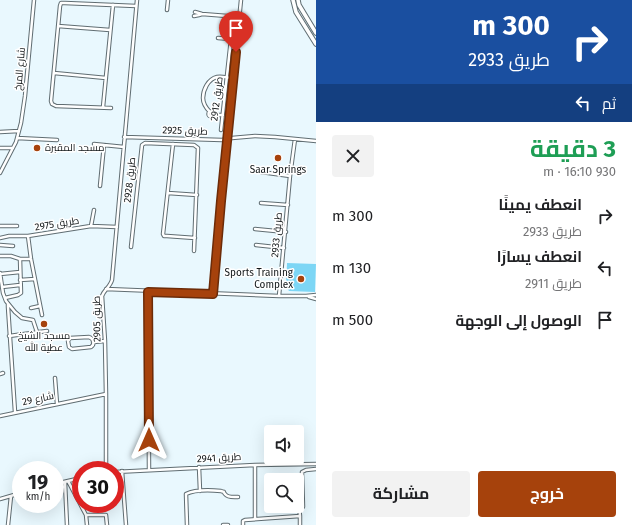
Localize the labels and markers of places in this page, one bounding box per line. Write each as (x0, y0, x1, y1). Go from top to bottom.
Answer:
pin (219, 11, 253, 52)
place label: مسجد المقبرة (45, 142, 104, 154)
marker: مسجد المقبرة (32, 143, 42, 153)
marker: Saar Springs (273, 153, 283, 163)
place label: Saar Springs (250, 164, 307, 176)
place label: Sports Training Complex (225, 267, 294, 291)
marker: Sports Training Complex (296, 274, 306, 284)
marker: مسجد الشيخ عطية الله (39, 319, 49, 329)
place label: مسجد الشيخ عطية الله (18, 330, 70, 354)

